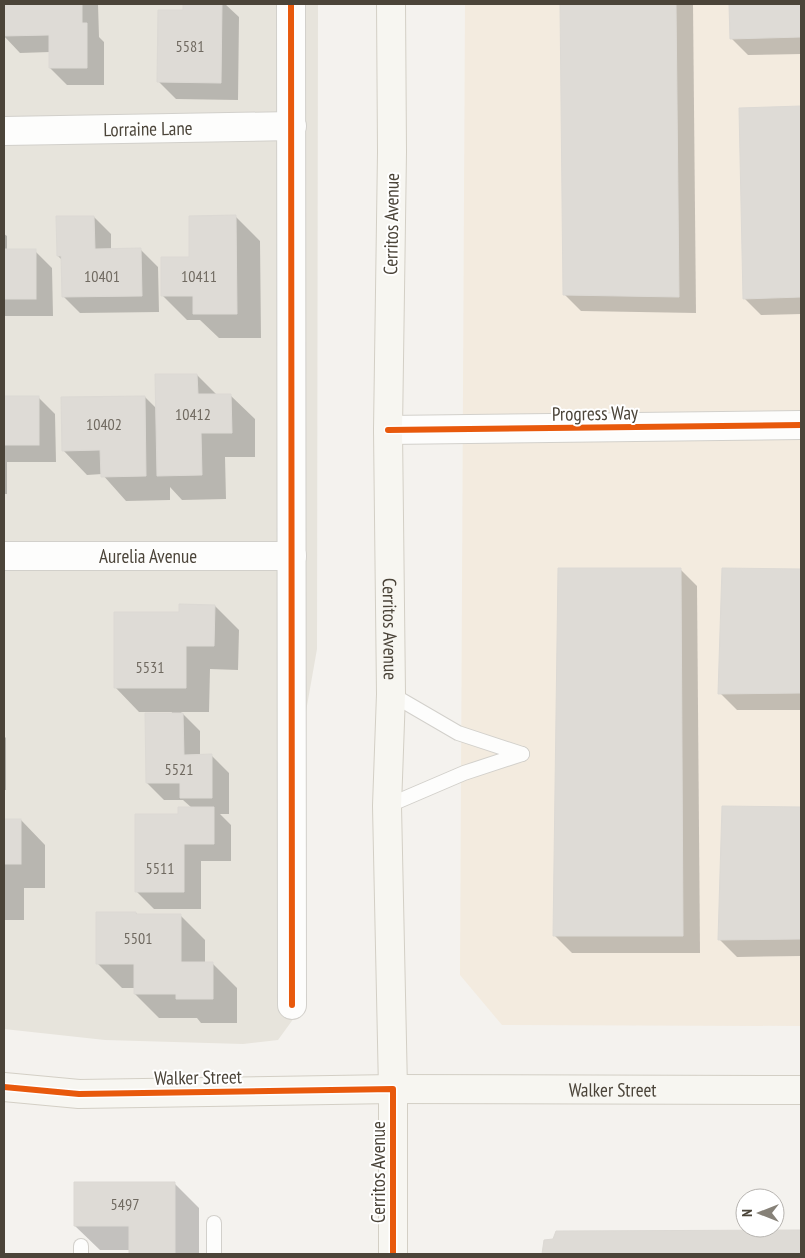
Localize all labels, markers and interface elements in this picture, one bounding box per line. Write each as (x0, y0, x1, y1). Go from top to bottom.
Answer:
house number: 5581 (176, 36, 204, 56)
street label: Lorraine Lane (103, 116, 193, 141)
street label: Cerritos Avenue (378, 173, 404, 275)
house number: 10401 (84, 266, 120, 286)
house number: 10411 (181, 266, 217, 286)
street label: Progress Way (552, 400, 639, 426)
house number: 10412 (175, 404, 211, 424)
house number: 10402 (86, 414, 122, 434)
street label: Aurelia Avenue (99, 544, 197, 568)
street label: Cerritos Avenue (378, 578, 403, 680)
house number: 5531 (136, 657, 164, 677)
house number: 5521 (165, 759, 193, 779)
house number: 5511 (146, 858, 174, 878)
house number: 5501 (124, 928, 152, 948)
street label: Walker Street (154, 1064, 243, 1090)
street label: Walker Street (569, 1077, 657, 1102)
street label: Cerritos Avenue (366, 1121, 390, 1223)
north arrow (735, 1188, 785, 1238)
house number: 5497 (111, 1194, 139, 1214)
text: N (738, 1209, 756, 1217)

